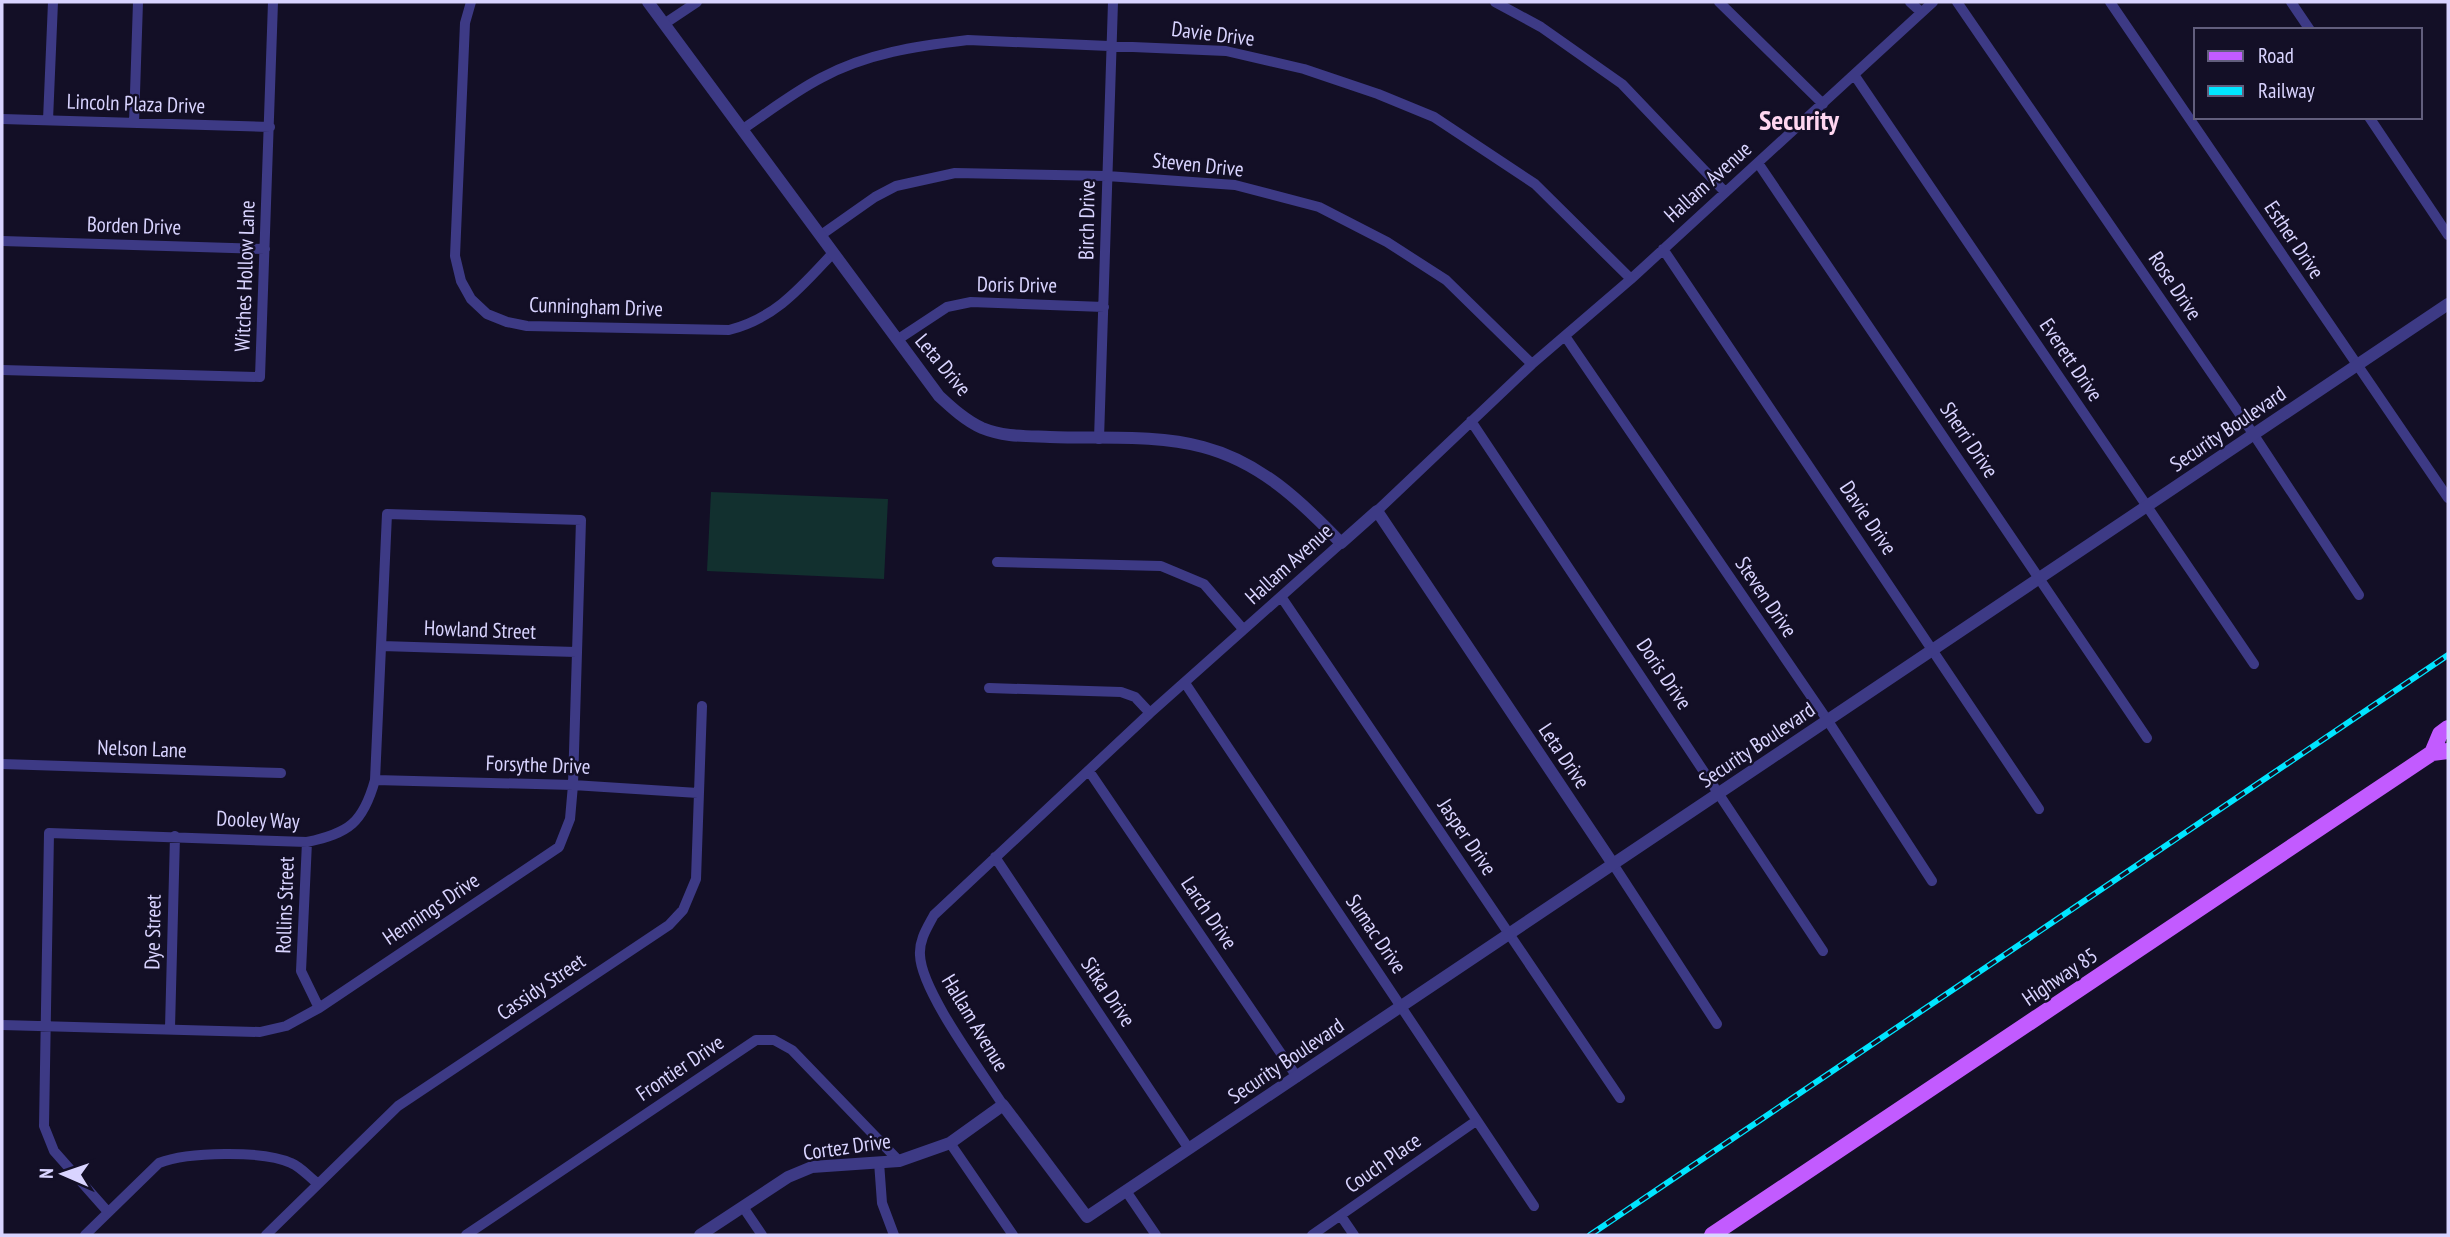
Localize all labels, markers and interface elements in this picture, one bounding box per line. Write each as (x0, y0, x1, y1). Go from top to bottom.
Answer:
street label: Davie Drive (1170, 15, 1256, 52)
legend (2194, 28, 2422, 119)
text: Road (2258, 42, 2294, 69)
text: Railway (2258, 77, 2315, 104)
street label: Lincoln Plaza Drive (66, 88, 206, 119)
district label: Security (1759, 101, 1840, 138)
street label: Hallam Avenue (1658, 135, 1757, 228)
street label: Steven Drive (1151, 146, 1245, 183)
street label: Birch Drive (1072, 180, 1101, 260)
street label: Esther Drive (2259, 196, 2330, 284)
street label: Witches Hollow Lane (228, 200, 261, 352)
street label: Borden Drive (86, 210, 182, 241)
street label: Rose Drive (2143, 246, 2208, 325)
street label: Doris Drive (977, 270, 1057, 299)
street label: Cunningham Drive (529, 291, 663, 322)
street label: Everett Drive (2034, 313, 2109, 406)
street label: Leta Drive (909, 328, 977, 401)
street label: Security Boulevard (2164, 380, 2291, 477)
street label: Sherri Drive (1934, 397, 2005, 483)
street label: Davie Drive (1834, 476, 1903, 560)
street label: Hallam Avenue (1239, 517, 1338, 610)
street label: Steven Drive (1730, 551, 1803, 642)
street label: Howland Street (424, 614, 537, 645)
street label: Doris Drive (1631, 633, 1698, 714)
street label: Security Boulevard (1693, 696, 1820, 793)
street label: Leta Drive (1533, 718, 1596, 794)
street label: Nelson Lane (97, 733, 187, 764)
street label: Forsythe Drive (485, 749, 591, 780)
street label: Jasper Drive (1431, 792, 1503, 880)
street label: Dooley Way (216, 805, 300, 834)
street label: Rollins Street (269, 856, 300, 954)
street label: Hennings Drive (377, 866, 484, 951)
street label: Larch Drive (1175, 871, 1244, 954)
street label: Sumac Drive (1340, 889, 1413, 979)
street label: Dye Street (138, 894, 167, 970)
street label: Highway 85 (2017, 941, 2103, 1012)
street label: Cassidy Street (491, 947, 590, 1026)
street label: Sitka Drive (1075, 952, 1142, 1032)
street label: Hallam Avenue (936, 969, 1015, 1076)
street label: Security Boulevard (1222, 1012, 1349, 1109)
street label: Frontier Drive (631, 1028, 729, 1107)
street label: Cortez Drive (801, 1127, 892, 1166)
street label: Couch Place (1339, 1127, 1426, 1199)
north arrow (28, 1139, 98, 1209)
text: N (34, 1168, 58, 1179)

